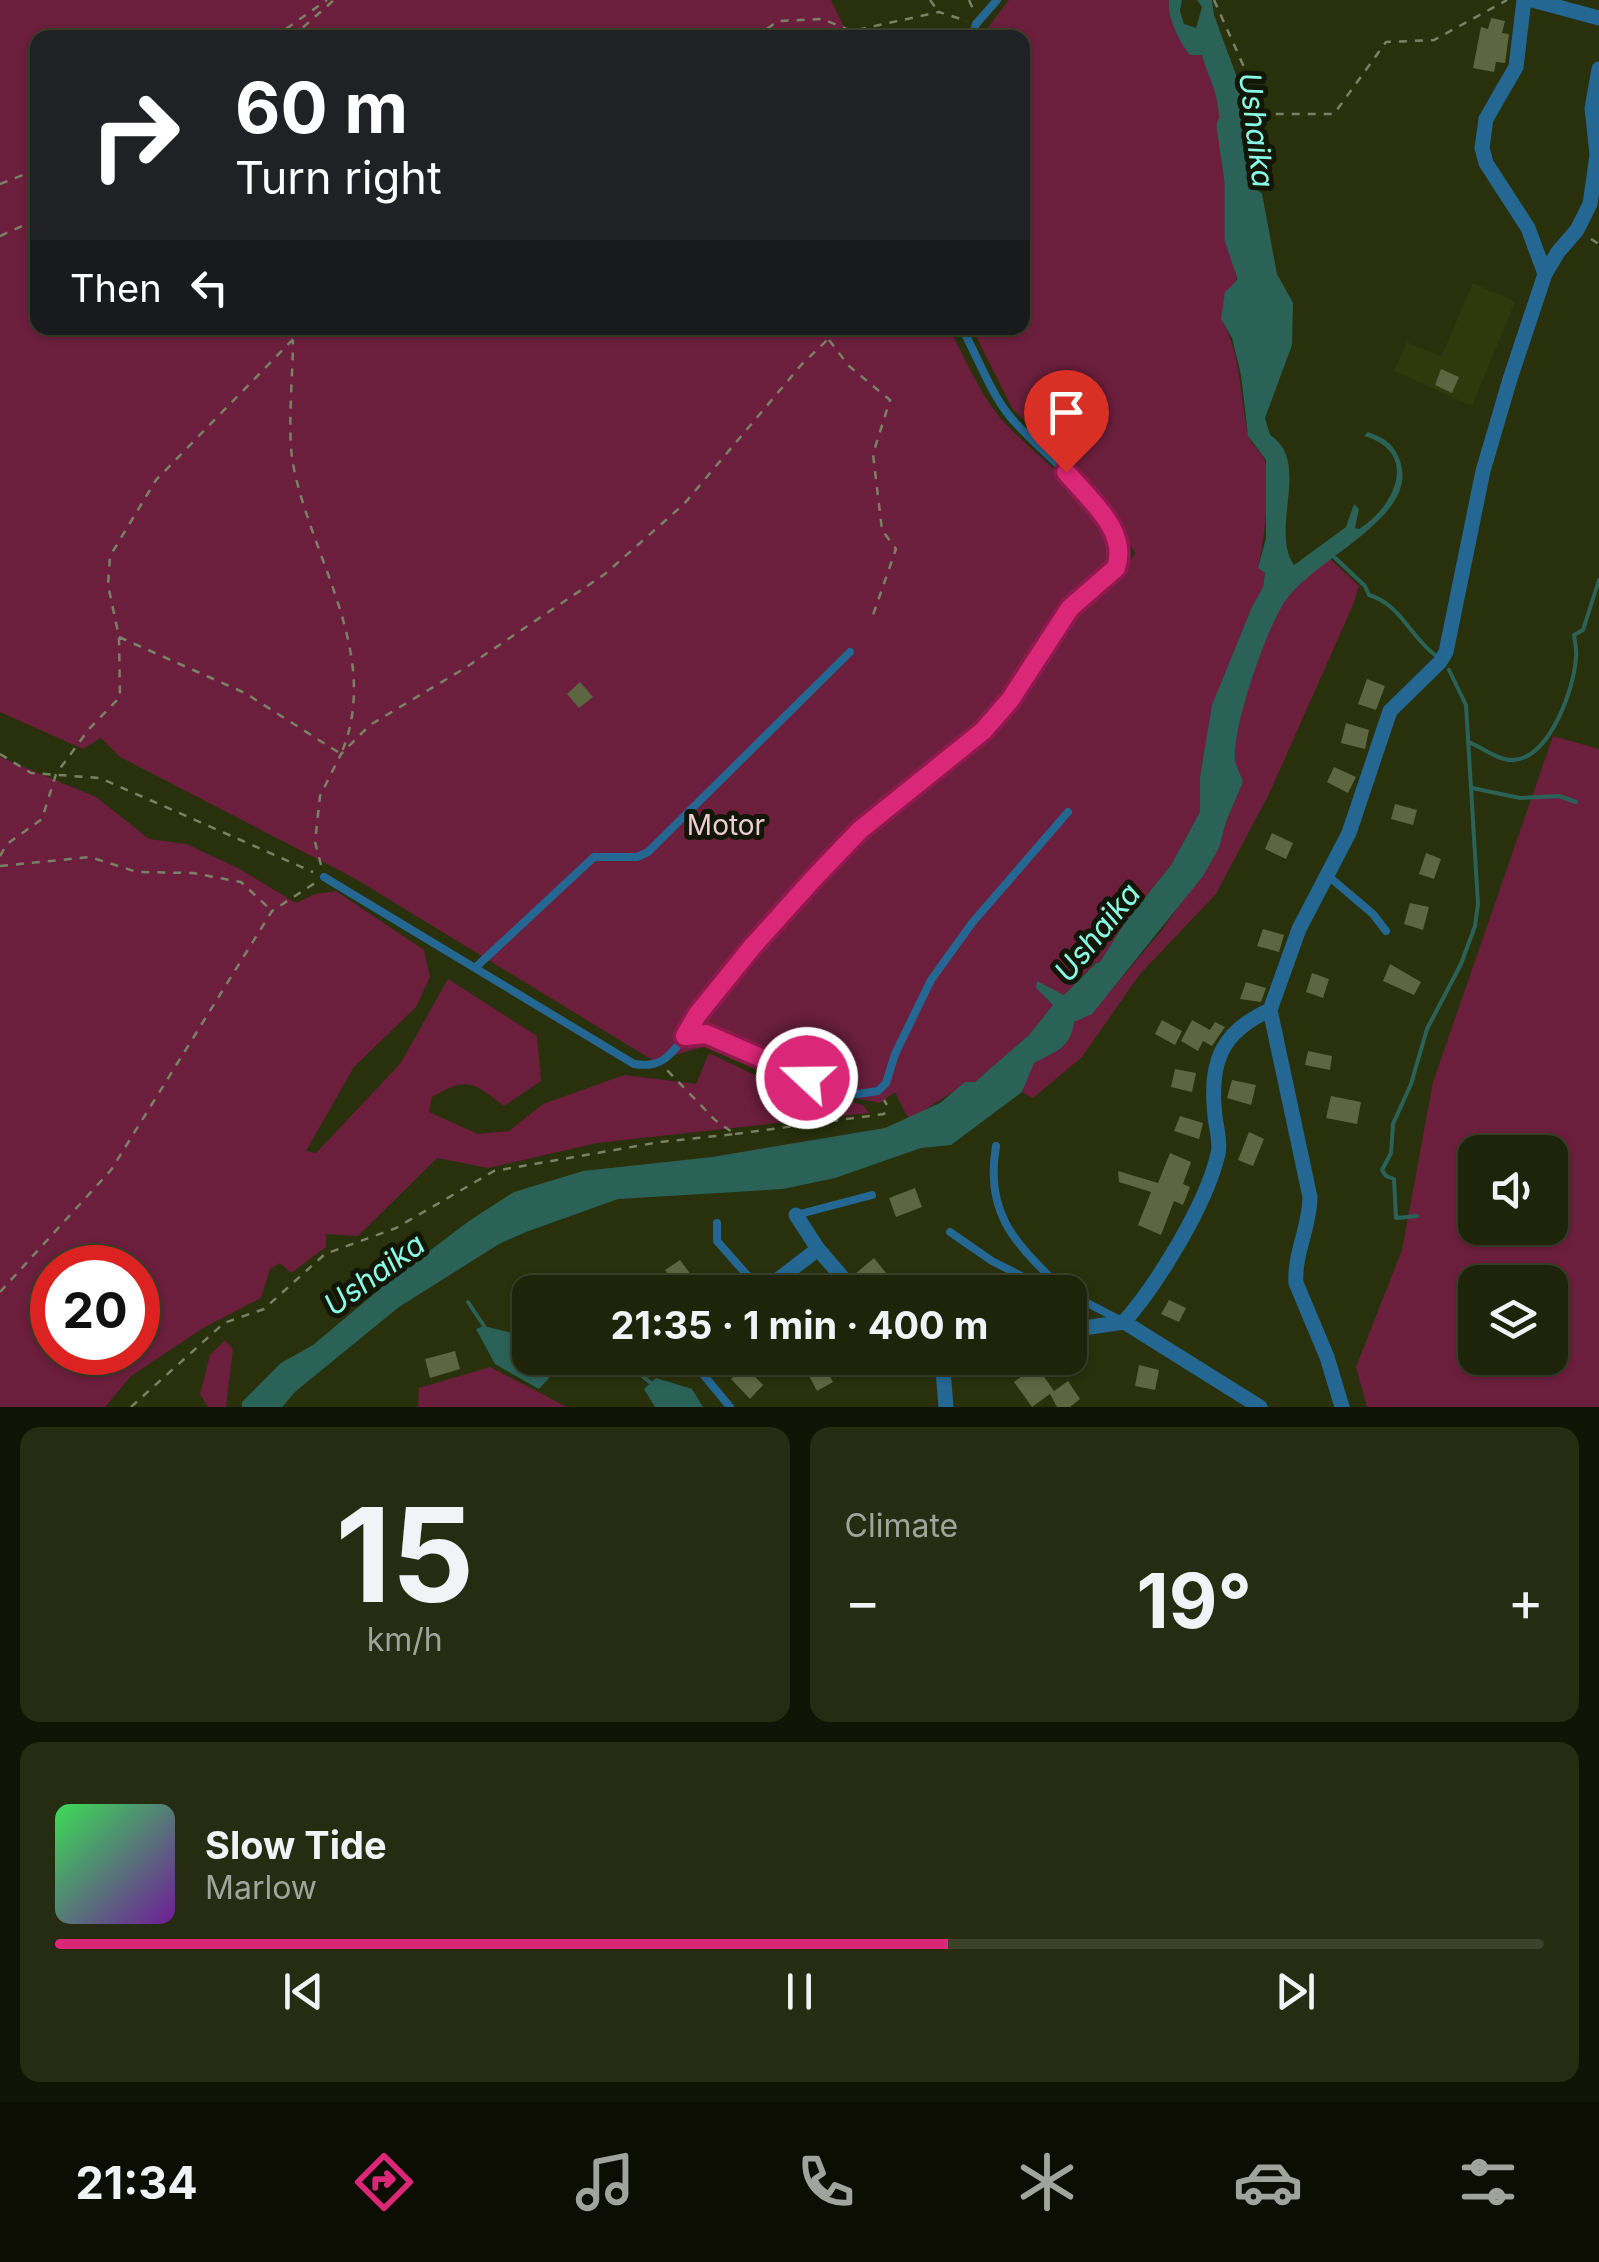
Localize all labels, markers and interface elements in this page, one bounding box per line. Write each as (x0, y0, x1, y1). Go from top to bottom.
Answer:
text: 60 m (235, 65, 408, 150)
icon: right (70, 70, 200, 200)
water label: Ushaika (1232, 70, 1282, 190)
text: Turn right (235, 150, 442, 205)
icon: left (182, 260, 237, 315)
text: Then (70, 265, 162, 311)
pin (1024, 370, 1109, 473)
icon: arrive (1039, 385, 1094, 440)
park label: Motor (687, 808, 765, 842)
water label: Ushaika (1047, 876, 1147, 988)
position arrow (755, 1026, 859, 1130)
map controls (1458, 1135, 1568, 1375)
button: sound (1458, 1135, 1568, 1245)
water label: Ushaika (317, 1225, 431, 1323)
speed limit sign: 20 (30, 1245, 160, 1375)
button: layers (1458, 1265, 1568, 1375)
text: 21:35 · 1 min · 400 m (611, 1302, 988, 1348)
text: 15 (335, 1476, 474, 1633)
text: Climate (845, 1506, 958, 1545)
text: 19° (1136, 1555, 1252, 1646)
text: − (845, 1568, 881, 1634)
text: + (1508, 1568, 1544, 1634)
text: km/h (367, 1620, 443, 1659)
text: Slow Tide (205, 1822, 387, 1868)
text: Marlow (205, 1868, 317, 1907)
icon: previous (276, 1964, 331, 2019)
icon: pause (772, 1964, 827, 2019)
icon: next (1268, 1964, 1323, 2019)
icon: directions (349, 2147, 419, 2217)
icon: music (570, 2147, 640, 2217)
icon: phone (791, 2147, 861, 2217)
icon: climate (1012, 2147, 1082, 2217)
icon: car (1233, 2147, 1303, 2217)
icon: filters (1453, 2147, 1523, 2217)
text: 21:34 (75, 2155, 198, 2210)

